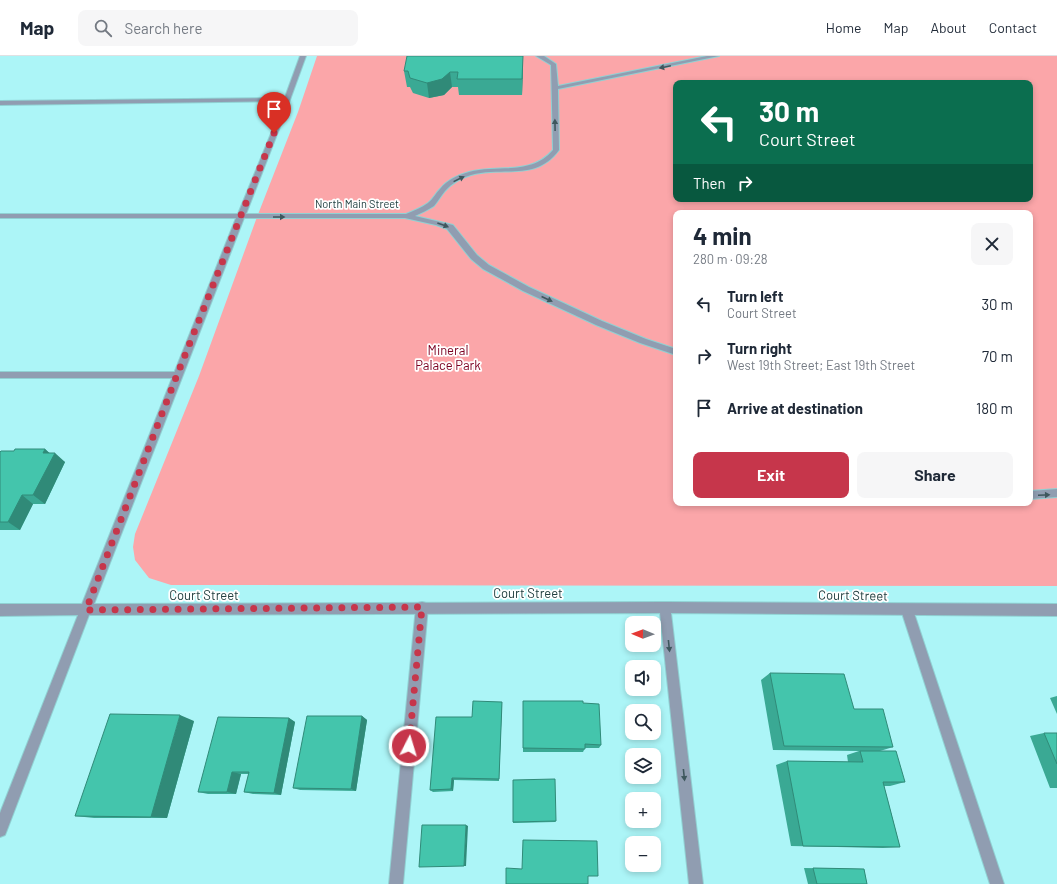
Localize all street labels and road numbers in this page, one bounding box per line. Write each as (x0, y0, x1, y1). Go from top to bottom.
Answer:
street label: North Main Street (315, 197, 399, 210)
street label: Court Street (493, 585, 563, 601)
street label: Court Street (818, 586, 888, 604)
street label: Court Street (169, 587, 239, 603)

